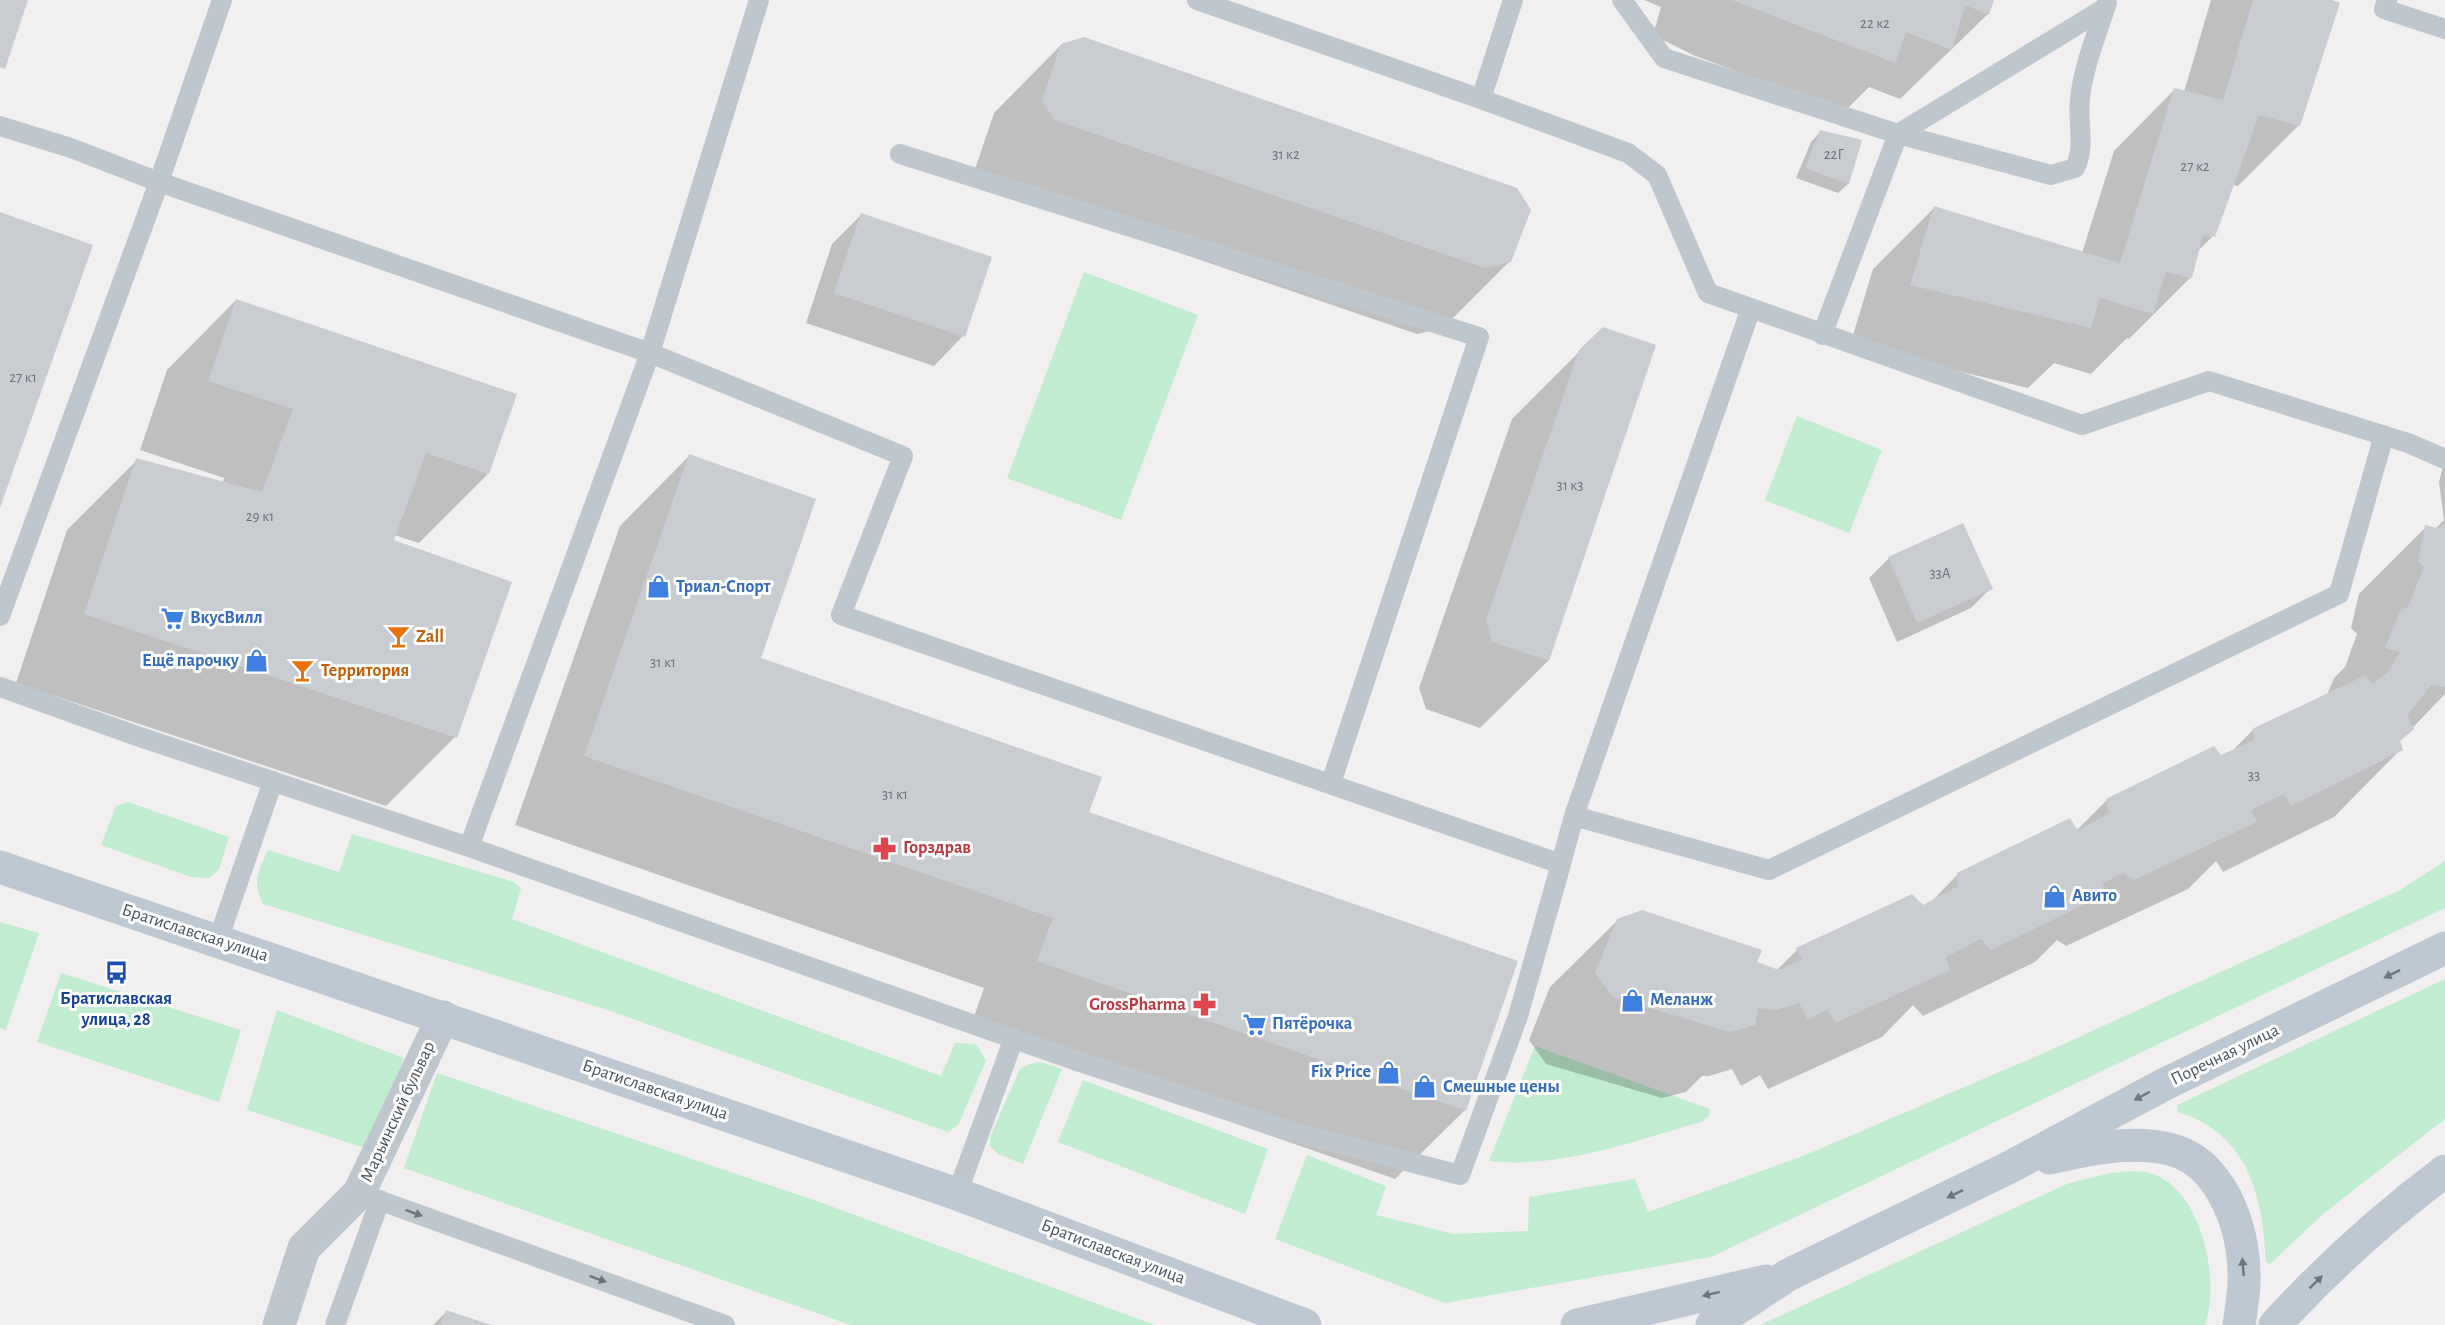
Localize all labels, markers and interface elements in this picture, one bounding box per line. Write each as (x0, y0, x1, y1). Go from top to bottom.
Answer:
house number: 22 к2 (1860, 16, 1890, 31)
house number: 31 к2 (1272, 147, 1300, 162)
house number: 22Г (1824, 147, 1844, 162)
house number: 27 к2 (2180, 159, 2210, 174)
house number: 27 к1 (9, 370, 37, 385)
house number: 31 к3 (1557, 478, 1583, 493)
house number: 29 к1 (246, 509, 274, 524)
house number: 33А (1929, 566, 1951, 581)
shop icon: Триал-Спорт (645, 574, 671, 600)
place label: Триал-Спорт (676, 578, 771, 596)
supermarket icon: ВкусВилл (159, 605, 185, 631)
place label: ВкусВилл (190, 609, 263, 627)
bar icon: Zall (385, 624, 411, 650)
place label: Zall (416, 628, 444, 646)
shop icon: Ещё парочку (244, 648, 270, 674)
place label: Ещё парочку (142, 652, 240, 670)
house number: 31 к1 (650, 655, 676, 670)
bar icon: Территория (290, 658, 316, 684)
place label: Территория (321, 662, 409, 680)
house number: 33 (2248, 768, 2260, 783)
house number: 31 к1 (882, 787, 908, 802)
pharmacy icon: Горздрав (872, 835, 898, 861)
place label: Горздрав (903, 839, 971, 857)
shop icon: Авито (2041, 883, 2067, 909)
place label: Авито (2072, 887, 2117, 905)
street label: Братиславская улица (120, 901, 270, 965)
bus stop icon: Братиславская улица, 28 (103, 960, 129, 986)
one-way arrow (2384, 969, 2401, 978)
shop icon: Меланж (1619, 987, 1645, 1013)
place label: Братиславская улица, 28 (60, 990, 172, 1029)
place label: Меланж (1650, 991, 1713, 1009)
pharmacy icon: GrossPharma (1191, 992, 1217, 1018)
place label: GrossPharma (1089, 996, 1186, 1014)
supermarket icon: Пятёрочка (1241, 1011, 1267, 1037)
place label: Пятёрочка (1272, 1015, 1353, 1033)
street label: Поречная улица (2168, 1021, 2282, 1089)
street label: Марьинский бульвар (357, 1038, 438, 1185)
street label: Братиславская улица (580, 1057, 730, 1123)
shop icon: Fix Price (1376, 1059, 1402, 1085)
place label: Fix Price (1311, 1063, 1371, 1081)
shop icon: Смешные цены (1412, 1074, 1438, 1100)
place label: Смешные цены (1443, 1078, 1560, 1096)
one-way arrow (2133, 1091, 2150, 1101)
one-way arrow (1947, 1189, 1964, 1198)
one-way arrow (406, 1208, 424, 1218)
street label: Братиславская улица (1038, 1216, 1188, 1288)
one-way arrow (2238, 1257, 2248, 1276)
one-way arrow (589, 1274, 607, 1284)
one-way arrow (2308, 1276, 2322, 1290)
one-way arrow (1701, 1290, 1720, 1299)

